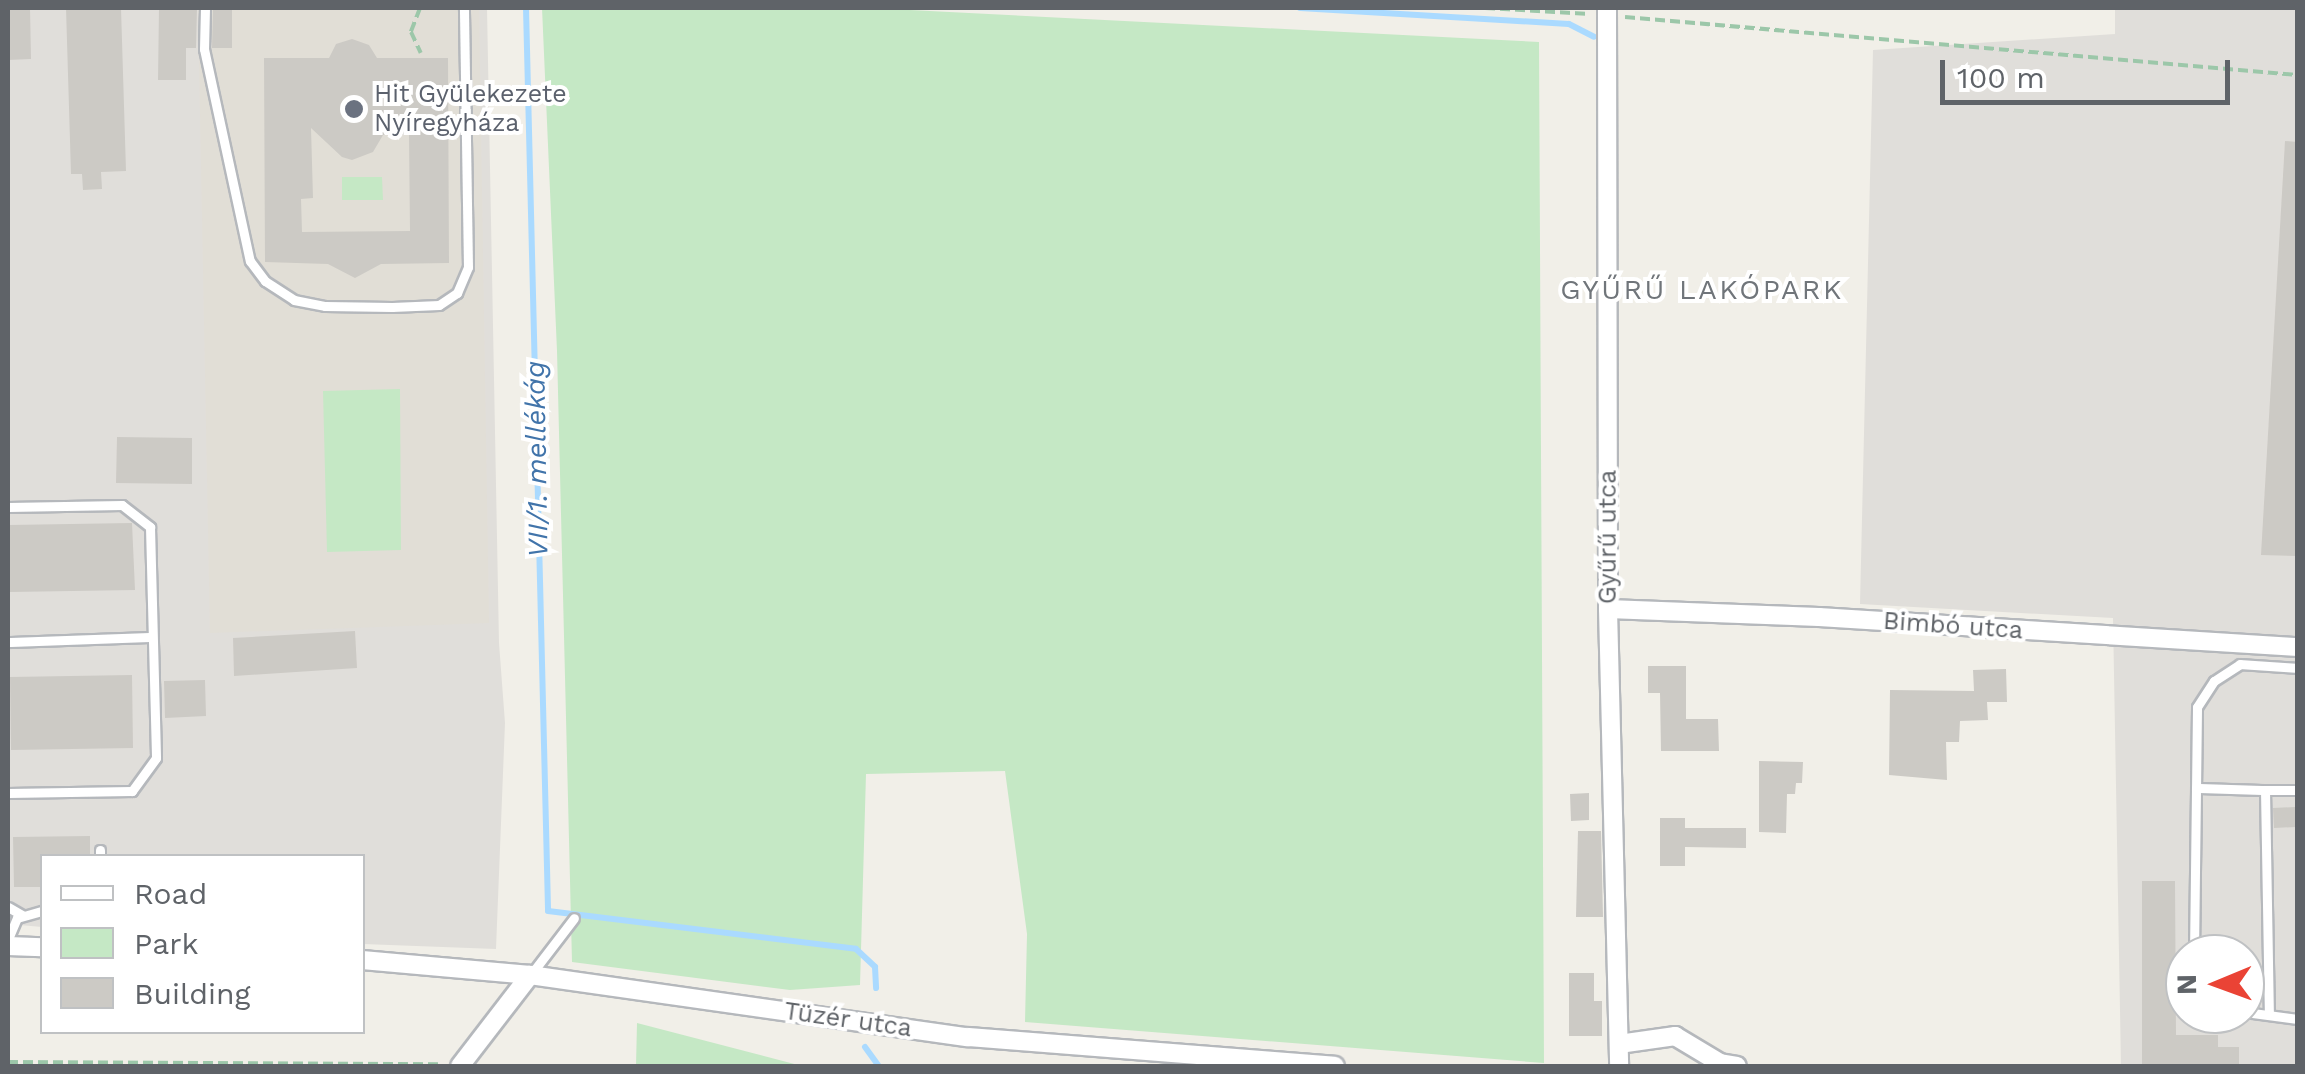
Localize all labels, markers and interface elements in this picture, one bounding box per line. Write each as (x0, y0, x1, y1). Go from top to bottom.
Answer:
scale bar (1945, 40, 2235, 102)
text: 100 m (1957, 60, 2045, 95)
place label: Hit Gyülekezete Nyíregyháza (374, 80, 567, 139)
marker: Hit Gyülekezete Nyíregyháza (343, 98, 365, 120)
district label: GYŰRŰ LAKÓPARK (1560, 273, 1844, 307)
water label: VII/1. mellékág (518, 360, 556, 558)
street label: Gyűrű utca (1593, 470, 1623, 604)
street label: Bimbó utca (1882, 606, 2024, 646)
legend (40, 854, 365, 1034)
text: Road (134, 876, 207, 911)
text: Park (134, 926, 199, 961)
north arrow (2165, 934, 2265, 1034)
text: N (2170, 974, 2203, 995)
text: Building (134, 976, 251, 1011)
street label: Tüzér utca (782, 996, 914, 1044)

